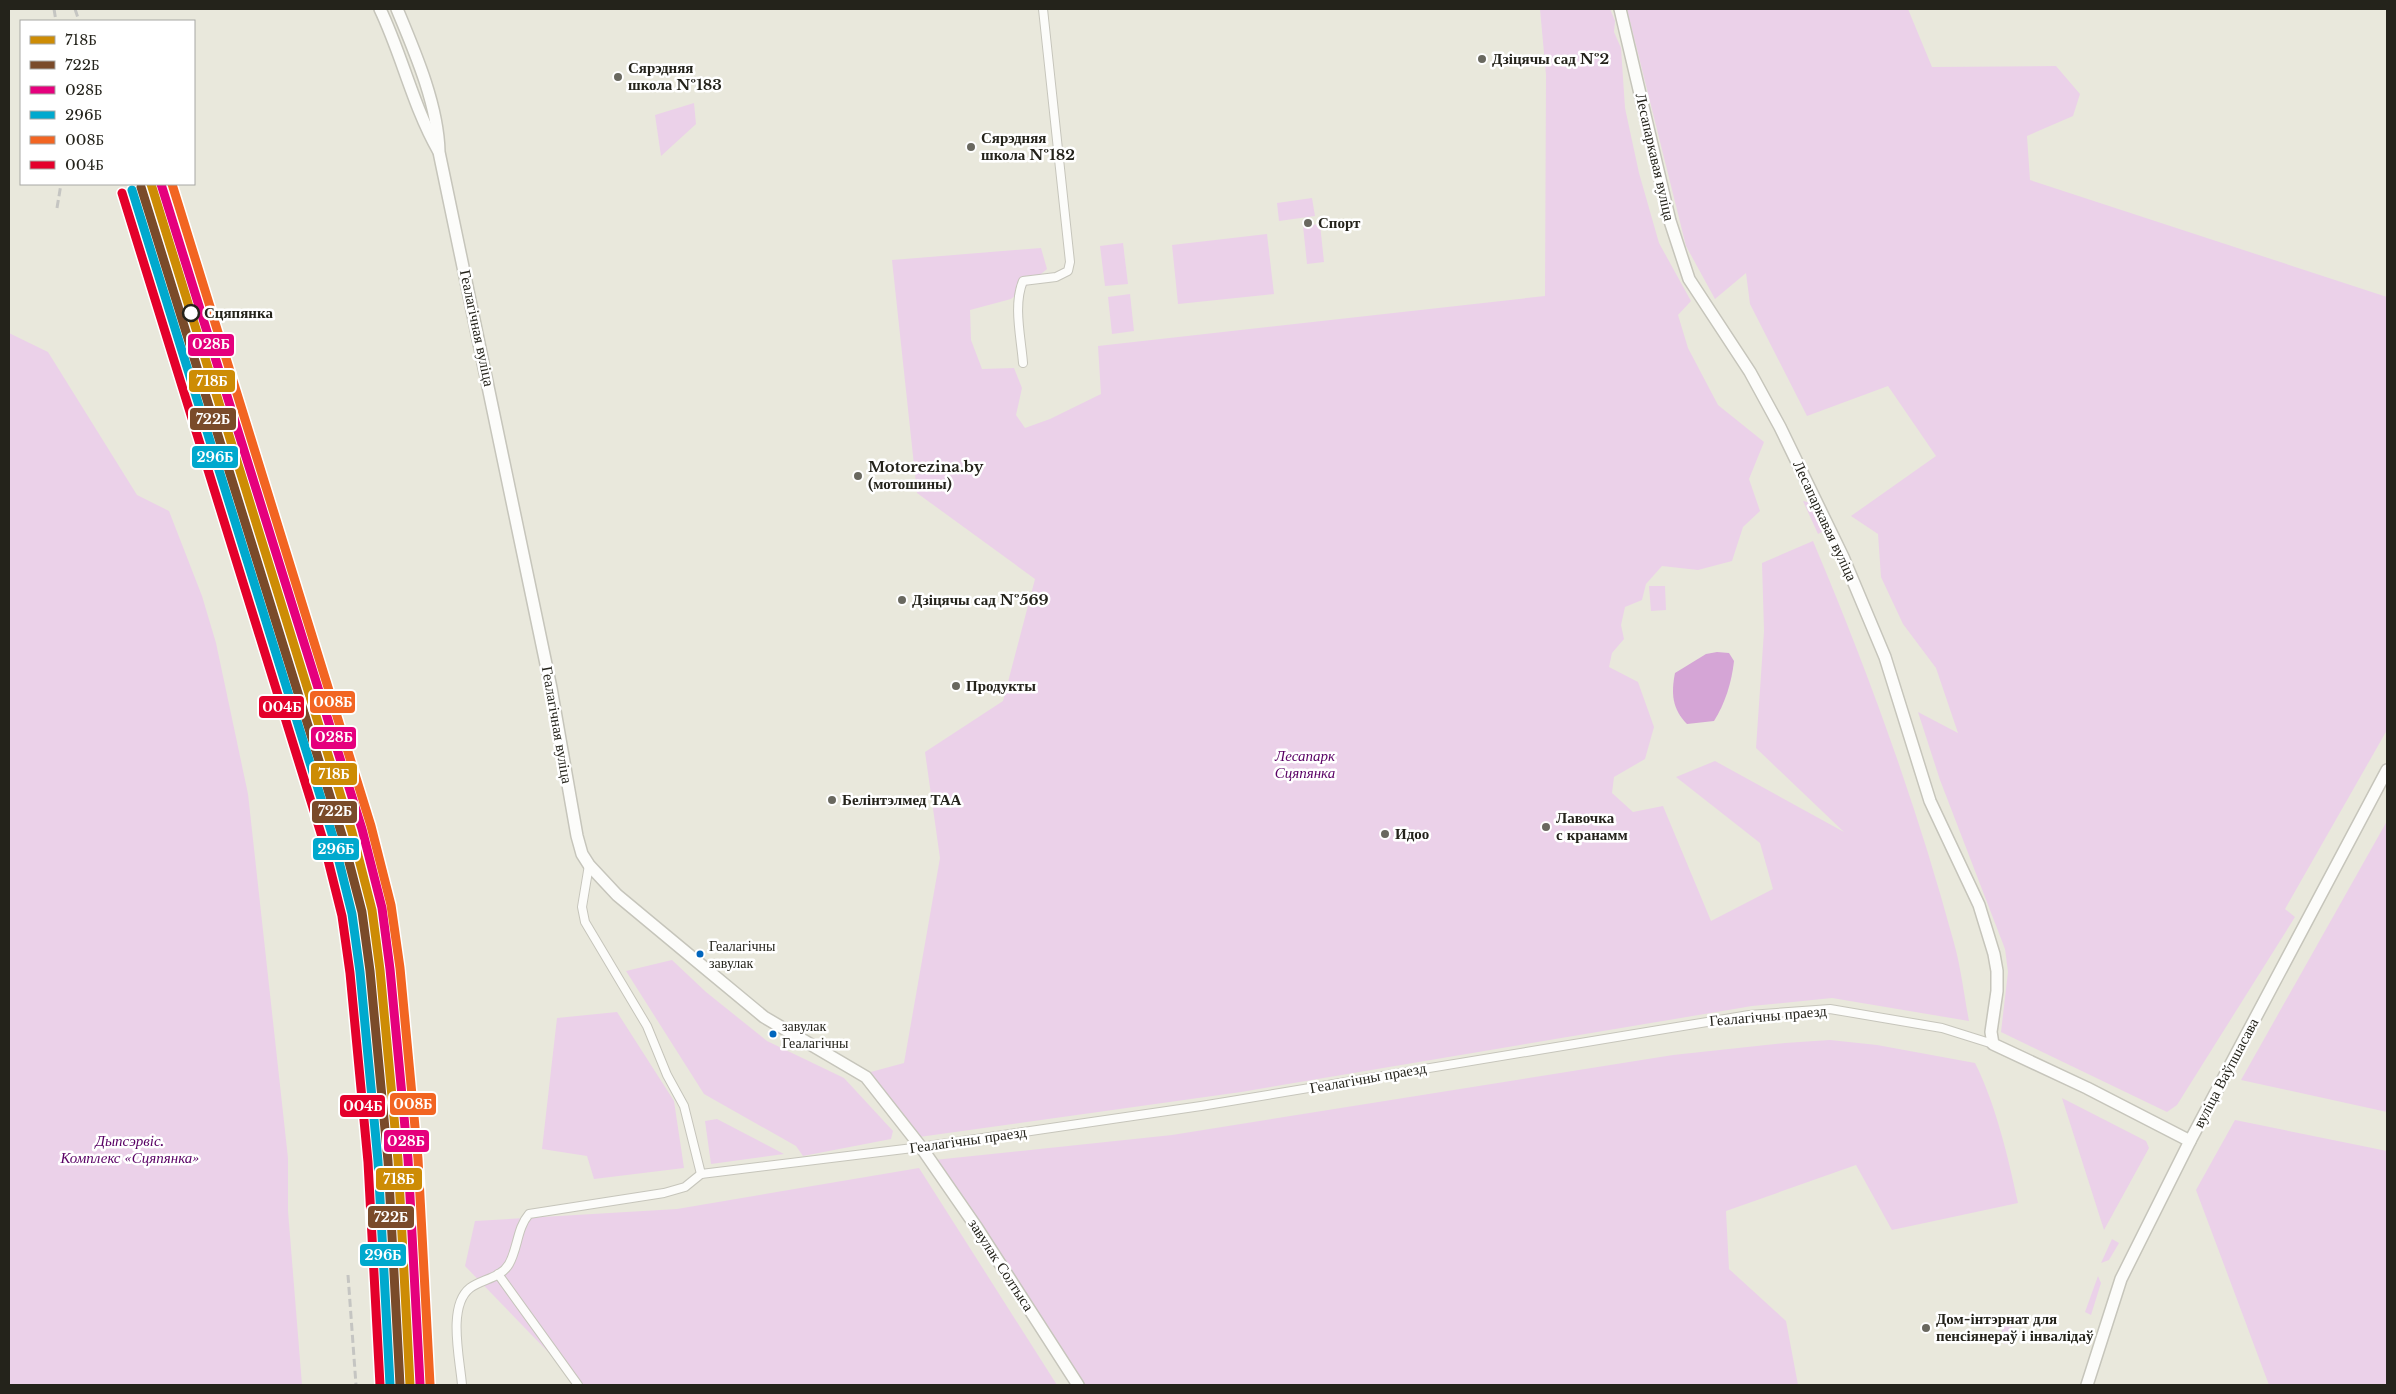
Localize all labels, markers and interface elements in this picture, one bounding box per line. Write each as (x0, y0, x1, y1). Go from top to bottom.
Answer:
legend (20, 20, 195, 185)
text: 718Б (65, 30, 97, 49)
place label: Дзіцячы сад №2 (1492, 49, 1610, 68)
marker: Дзіцячы сад №2 (1476, 53, 1488, 65)
text: 722Б (65, 55, 100, 74)
place label: Сярэдняя школа №183 (628, 58, 722, 94)
marker: Сярэдняя школа №183 (612, 71, 624, 83)
text: 028Б (65, 80, 103, 99)
street label: Лесапаркавая вуліца (1632, 91, 1680, 223)
text: 296Б (65, 105, 102, 124)
place label: Сярэдняя школа №182 (981, 128, 1075, 164)
text: 008Б (65, 130, 104, 149)
marker: Сярэдняя школа №182 (965, 141, 977, 153)
text: 004Б (65, 155, 104, 174)
place label: Спорт (1318, 213, 1361, 232)
marker: Спорт (1302, 217, 1314, 229)
street label: Геалагічная вуліца (456, 268, 499, 388)
place label: Сцяпянка (204, 303, 273, 322)
marker: Сцяпянка (182, 304, 200, 322)
line badge: 028Б (187, 333, 235, 357)
text: 028Б (192, 335, 230, 353)
line badge: 718Б (188, 369, 236, 393)
text: 718Б (196, 372, 228, 390)
line badge: 722Б (189, 407, 237, 431)
text: 722Б (196, 410, 230, 428)
line badge: 296Б (191, 445, 239, 469)
text: 296Б (196, 448, 234, 466)
place label: Motorezina.by (мотошины) (868, 457, 984, 493)
street label: Лесапаркавая вуліца (1789, 457, 1862, 584)
marker: Motorezina.by (мотошины) (852, 470, 864, 482)
place label: Дзіцячы сад №569 (912, 590, 1049, 609)
marker: Дзіцячы сад №569 (896, 594, 908, 606)
street label: Геалагічная вуліца (538, 665, 577, 785)
place label: Продукты (966, 676, 1036, 695)
marker: Продукты (950, 680, 962, 692)
line badge: 008Б (309, 690, 356, 714)
text: 008Б (313, 693, 353, 711)
line badge: 004Б (258, 695, 305, 719)
text: 004Б (262, 698, 302, 716)
line badge: 028Б (310, 726, 357, 750)
text: 028Б (315, 728, 353, 746)
park label: Лесапарк Сцяпянка (1274, 746, 1336, 782)
line badge: 718Б (310, 762, 358, 786)
text: 718Б (318, 765, 350, 783)
place label: Белінтэлмед ТАА (842, 790, 962, 809)
marker: Белінтэлмед ТАА (826, 794, 838, 806)
line badge: 722Б (311, 800, 358, 824)
text: 722Б (318, 802, 352, 820)
place label: Лавочка с кранамм (1556, 808, 1628, 844)
marker: Лавочка с кранамм (1540, 821, 1552, 833)
place label: Идоо (1395, 824, 1429, 843)
marker: Идоо (1379, 828, 1391, 840)
line badge: 296Б (312, 837, 360, 861)
text: 296Б (317, 840, 355, 858)
place label: Геалагічны завулак (709, 937, 776, 972)
marker: Геалагічны завулак (695, 949, 705, 959)
street label: Геалагічны праезд (1708, 1001, 1828, 1030)
street label: вуліца Ваўпшасава (2189, 1014, 2263, 1131)
place label: завулак Геалагічны (782, 1017, 849, 1052)
marker: завулак Геалагічны (768, 1029, 778, 1039)
street label: Геалагічны праезд (1308, 1058, 1428, 1097)
line badge: 008Б (389, 1092, 437, 1116)
line badge: 004Б (339, 1094, 386, 1118)
text: 008Б (393, 1095, 433, 1113)
text: 004Б (343, 1097, 383, 1115)
street label: Геалагічны праезд (908, 1122, 1028, 1157)
line badge: 028Б (383, 1129, 430, 1153)
park label: Дыпсэрвіс. Комплекс «Сцяпянка» (59, 1131, 200, 1167)
text: 028Б (387, 1132, 425, 1150)
line badge: 718Б (375, 1167, 423, 1191)
text: 718Б (383, 1170, 415, 1188)
line badge: 722Б (367, 1205, 415, 1229)
text: 722Б (374, 1208, 408, 1226)
street label: завулак Солтыса (964, 1215, 1039, 1315)
line badge: 296Б (359, 1243, 407, 1267)
text: 296Б (364, 1246, 402, 1264)
place label: Дом-інтэрнат для пенсіянераў і інвалідаў (1936, 1309, 2094, 1345)
marker: Дом-інтэрнат для пенсіянераў і інвалідаў (1920, 1322, 1932, 1334)

